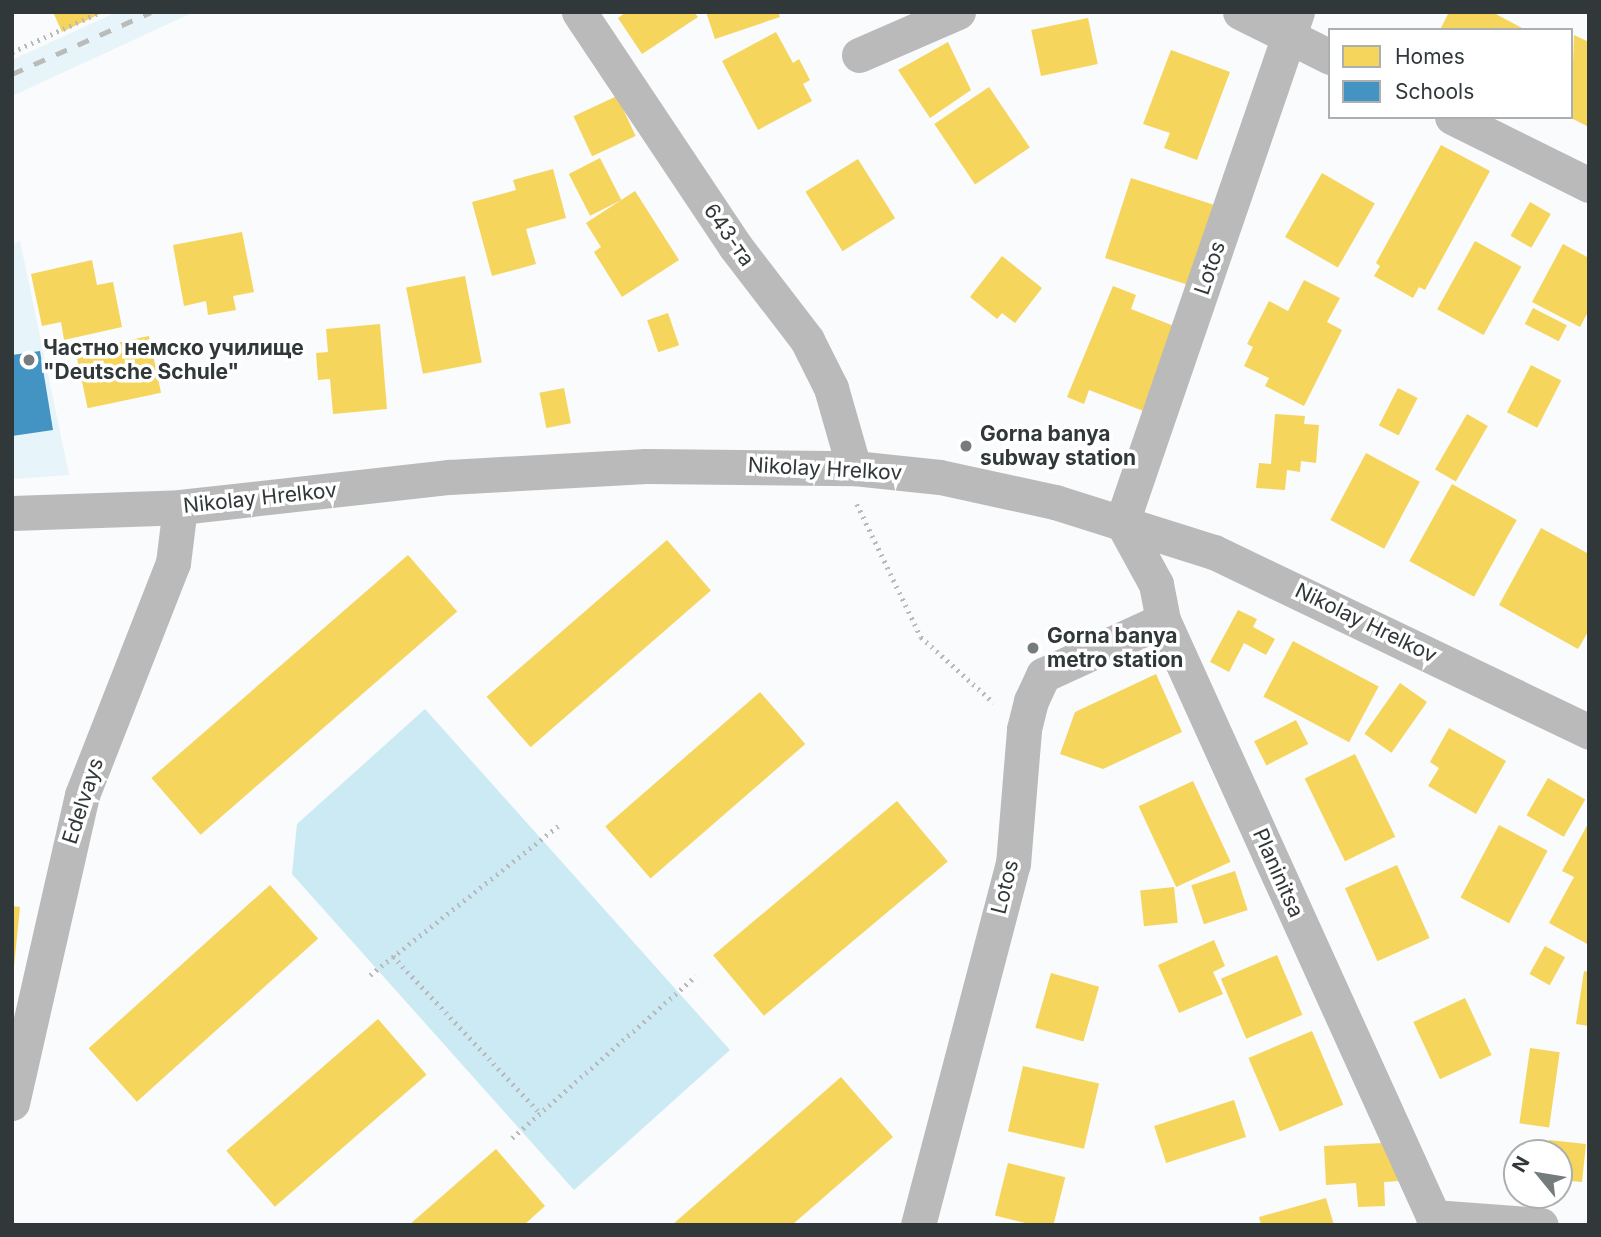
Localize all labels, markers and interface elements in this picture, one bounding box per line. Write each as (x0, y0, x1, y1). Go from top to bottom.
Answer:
legend (1328, 28, 1573, 119)
text: Homes (1395, 44, 1465, 69)
text: Schools (1395, 79, 1474, 104)
street label: 643-та (698, 199, 760, 271)
street label: Lotos (1189, 238, 1231, 298)
place label: Частно немско училище "Deutsche Schule" (43, 335, 304, 385)
marker: Частно немско училище "Deutsche Schule" (21, 352, 37, 368)
place label: Gorna banya subway station (980, 421, 1136, 471)
marker: Gorna banya subway station (958, 438, 974, 454)
street label: Nikolay Hrelkov (747, 452, 903, 486)
street label: Nikolay Hrelkov (182, 477, 338, 519)
street label: Nikolay Hrelkov (1291, 578, 1441, 668)
place label: Gorna banya metro station (1047, 623, 1183, 673)
marker: Gorna banya metro station (1025, 640, 1041, 656)
street label: Edelvays (57, 755, 109, 847)
street label: Planinitsa (1247, 825, 1309, 921)
street label: Lotos (986, 857, 1024, 917)
north arrow (1503, 1139, 1573, 1209)
text: N (1508, 1152, 1535, 1176)

